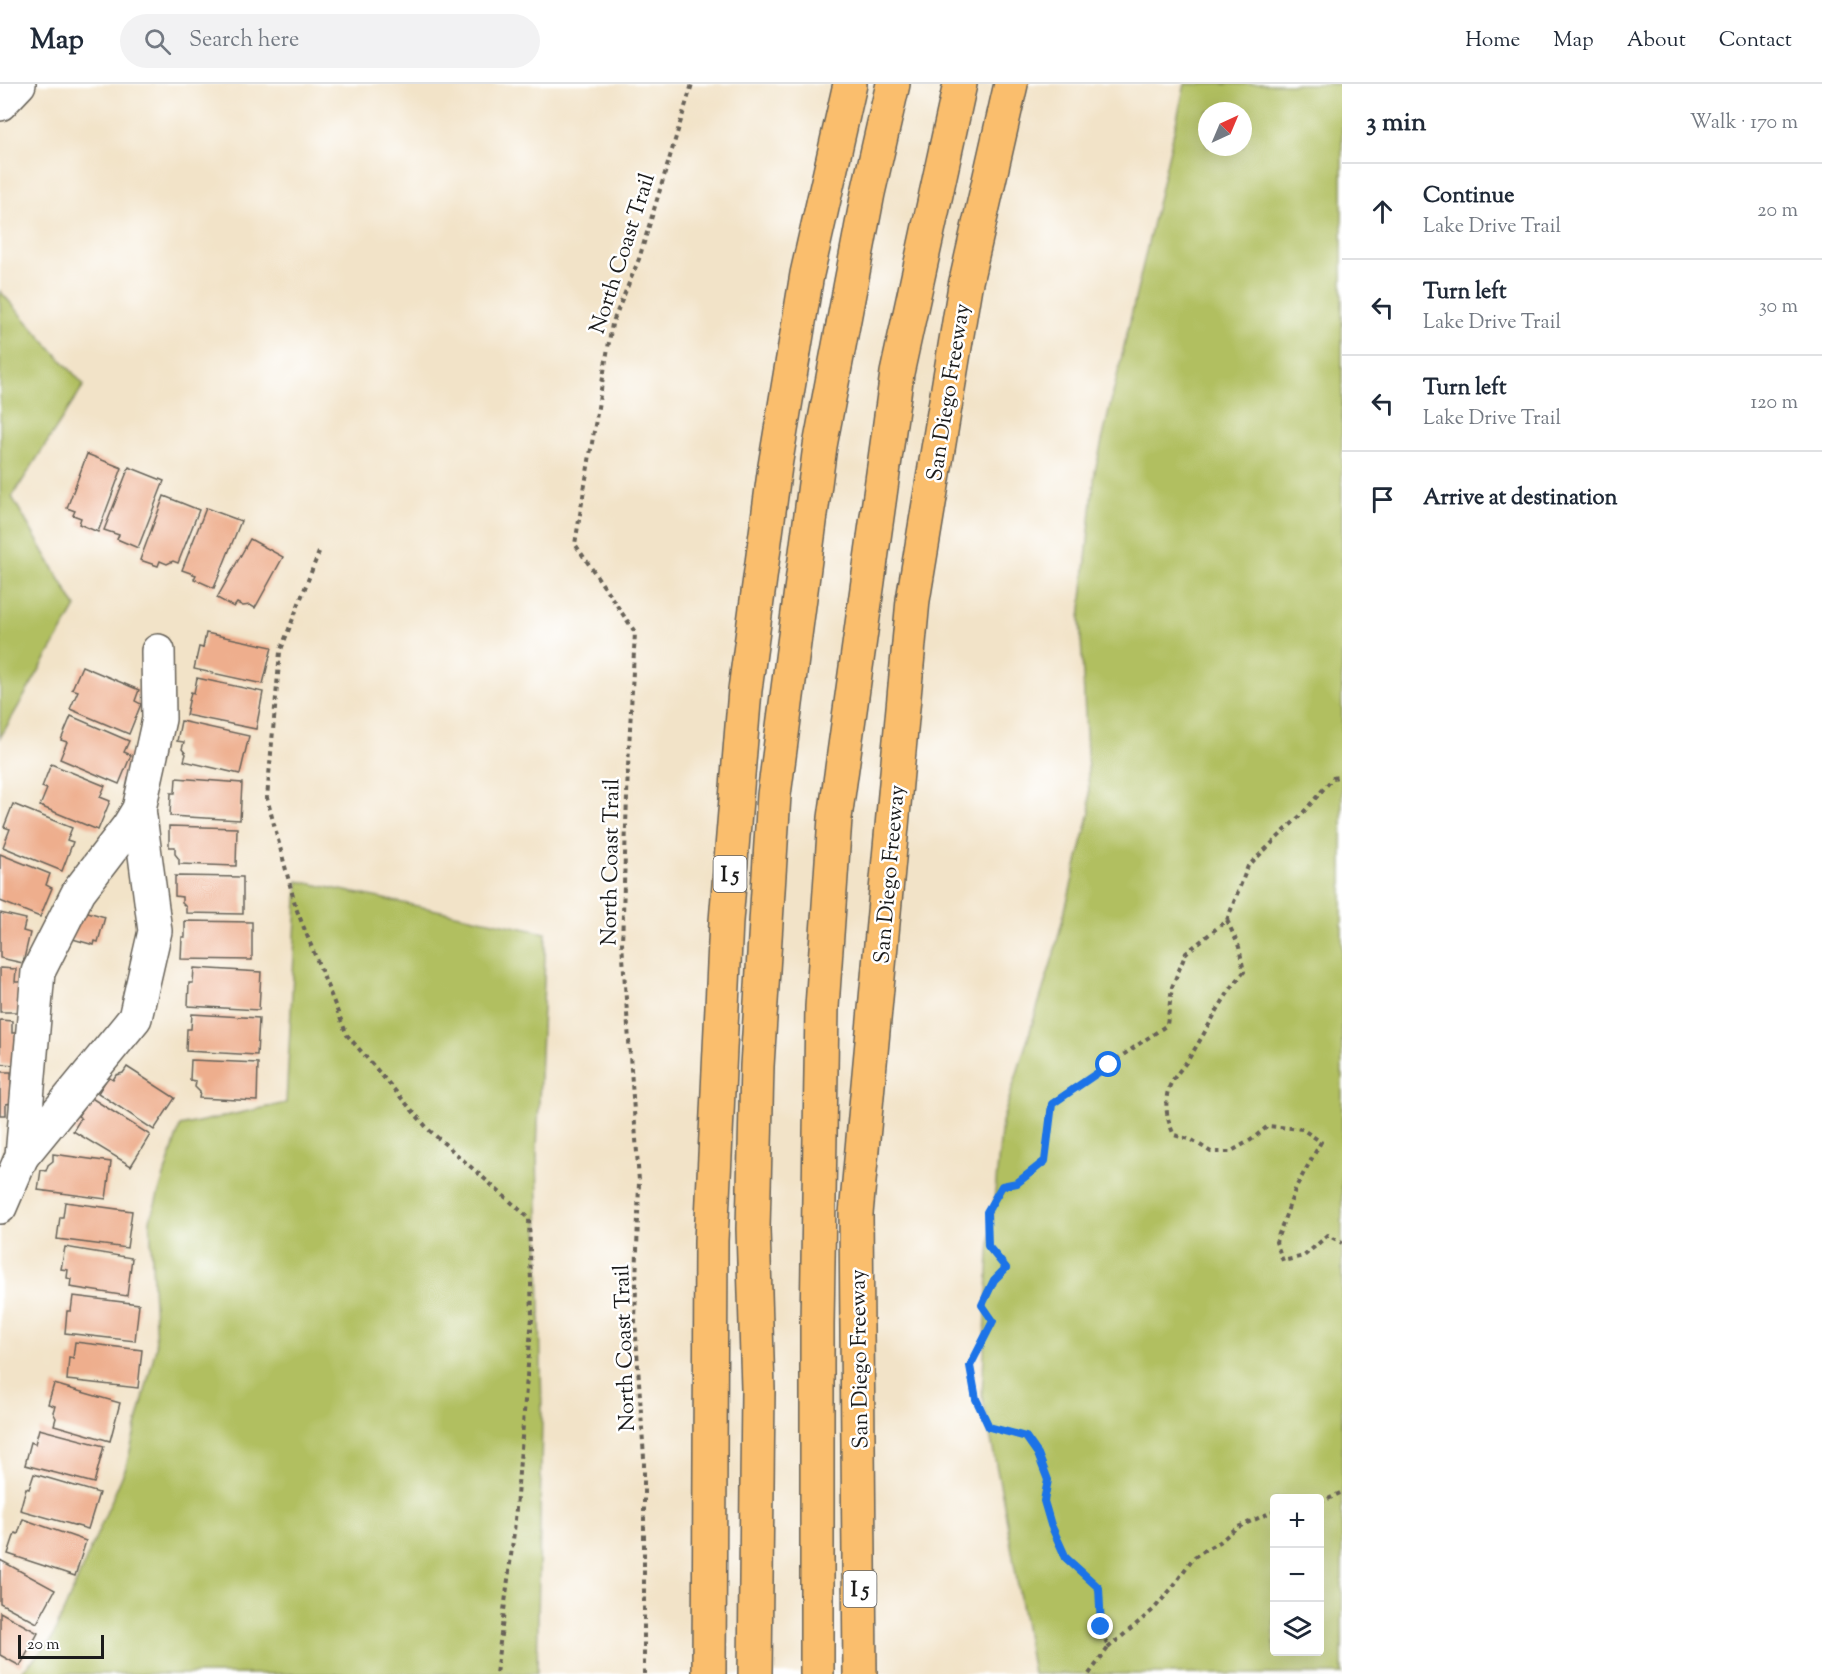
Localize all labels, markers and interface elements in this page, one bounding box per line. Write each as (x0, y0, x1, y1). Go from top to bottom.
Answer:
search box (120, 14, 540, 68)
text: Map (30, 21, 84, 61)
icon: search (141, 25, 174, 58)
text: Search here (189, 25, 299, 57)
text: Home (1465, 26, 1520, 56)
text: Map (1553, 26, 1594, 56)
text: About (1627, 26, 1686, 56)
text: Contact (1719, 26, 1792, 56)
north arrow (1198, 102, 1252, 156)
text: 3 min (1366, 105, 1426, 142)
text: Walk · 170 m (1690, 109, 1798, 138)
street label: North Coast Trail (583, 170, 665, 338)
text: Continue (1423, 181, 1514, 213)
icon: ahead (1366, 195, 1399, 228)
text: 20 m (1757, 197, 1798, 226)
text: Lake Drive Trail (1423, 213, 1561, 242)
text: Turn left (1423, 277, 1506, 309)
icon: left (1366, 291, 1399, 324)
text: 30 m (1759, 293, 1798, 322)
street label: San Diego Freeway (920, 301, 980, 484)
text: Lake Drive Trail (1423, 309, 1561, 338)
text: Turn left (1423, 373, 1506, 405)
icon: left (1366, 387, 1399, 420)
text: 120 m (1750, 389, 1798, 418)
text: Lake Drive Trail (1423, 405, 1561, 434)
icon: arrive (1366, 483, 1399, 516)
text: Arrive at destination (1423, 483, 1618, 515)
street label: North Coast Trail (595, 778, 629, 946)
street label: San Diego Freeway (867, 783, 915, 965)
road number: I 5 (714, 856, 746, 892)
route start (1095, 1051, 1121, 1077)
street label: North Coast Trail (607, 1264, 645, 1432)
street label: San Diego Freeway (843, 1269, 879, 1449)
map controls (1270, 1494, 1324, 1656)
button: + (1270, 1494, 1324, 1548)
button: − (1270, 1548, 1324, 1602)
road number: I 5 (844, 1571, 876, 1607)
button: layers (1270, 1602, 1324, 1656)
route end (1087, 1613, 1113, 1639)
scale bar (18, 1632, 104, 1660)
text: 20 m (27, 1634, 60, 1657)

